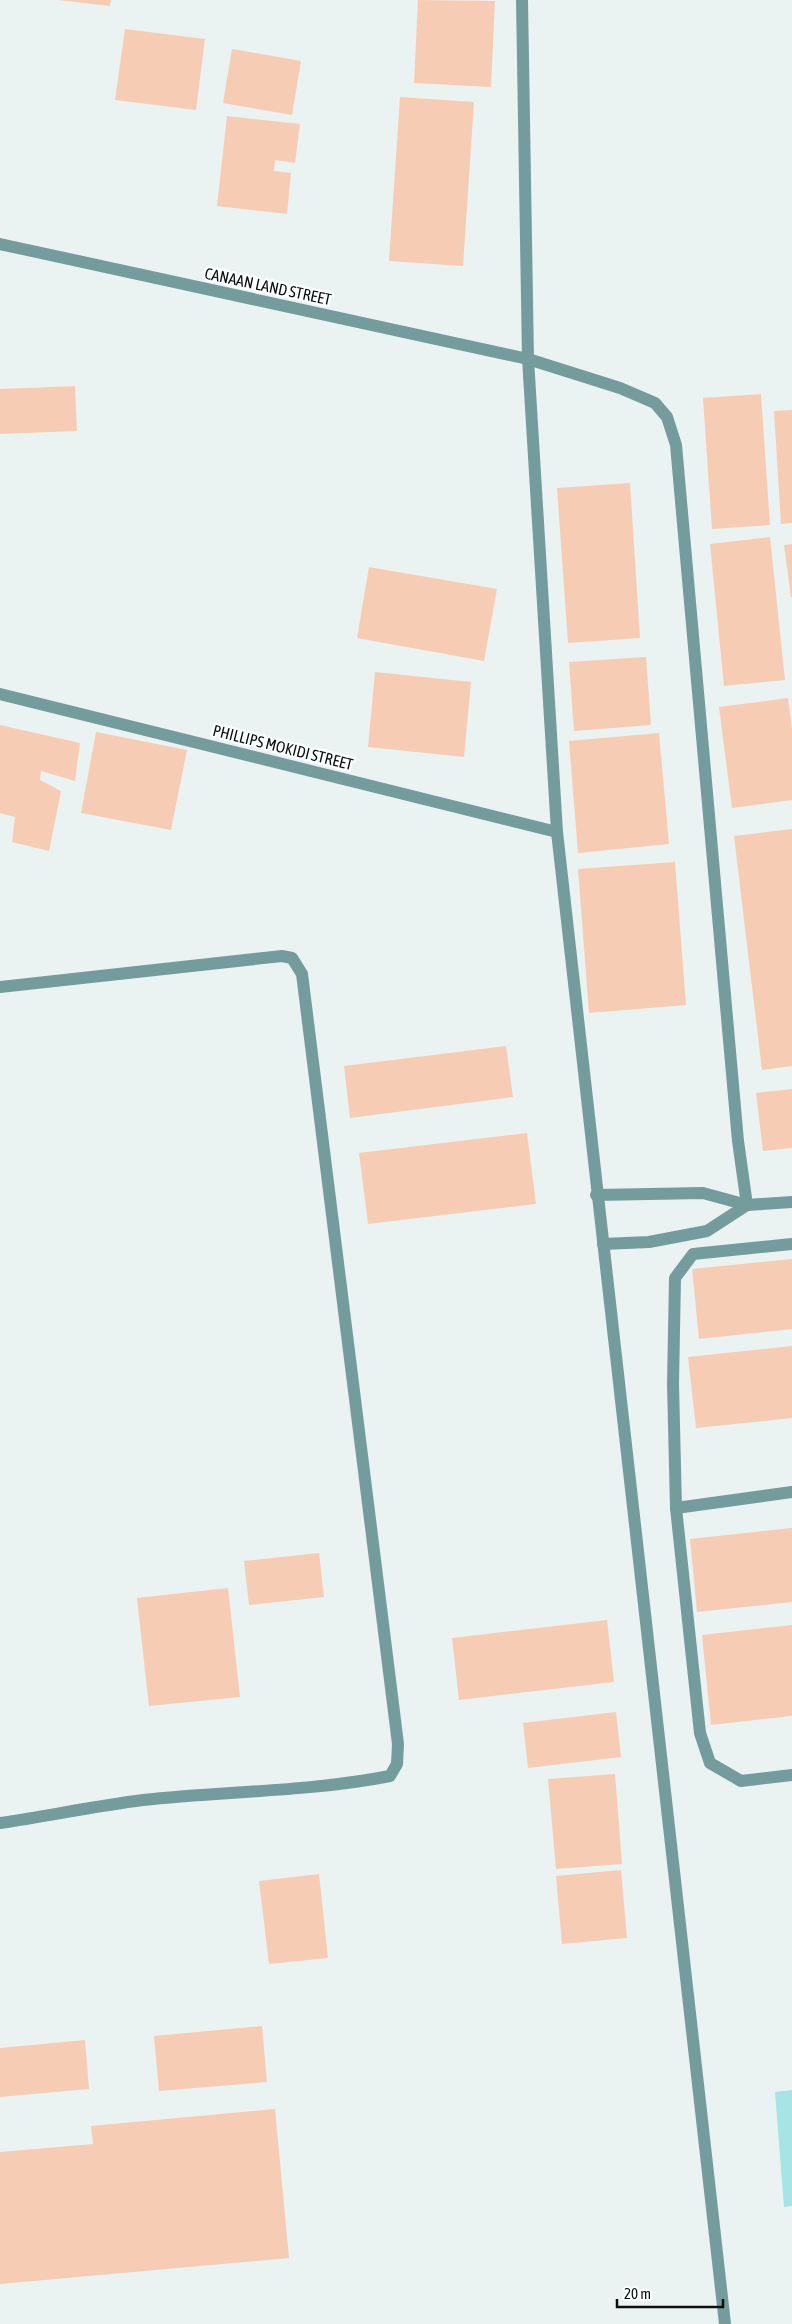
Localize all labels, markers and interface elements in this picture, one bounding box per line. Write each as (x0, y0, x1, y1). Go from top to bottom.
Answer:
street label: CANAAN LAND STREET (203, 264, 333, 308)
street label: PHILLIPS MOKIDI STREET (211, 721, 355, 773)
scale bar (617, 2276, 723, 2308)
text: 20 m (624, 2285, 651, 2302)

